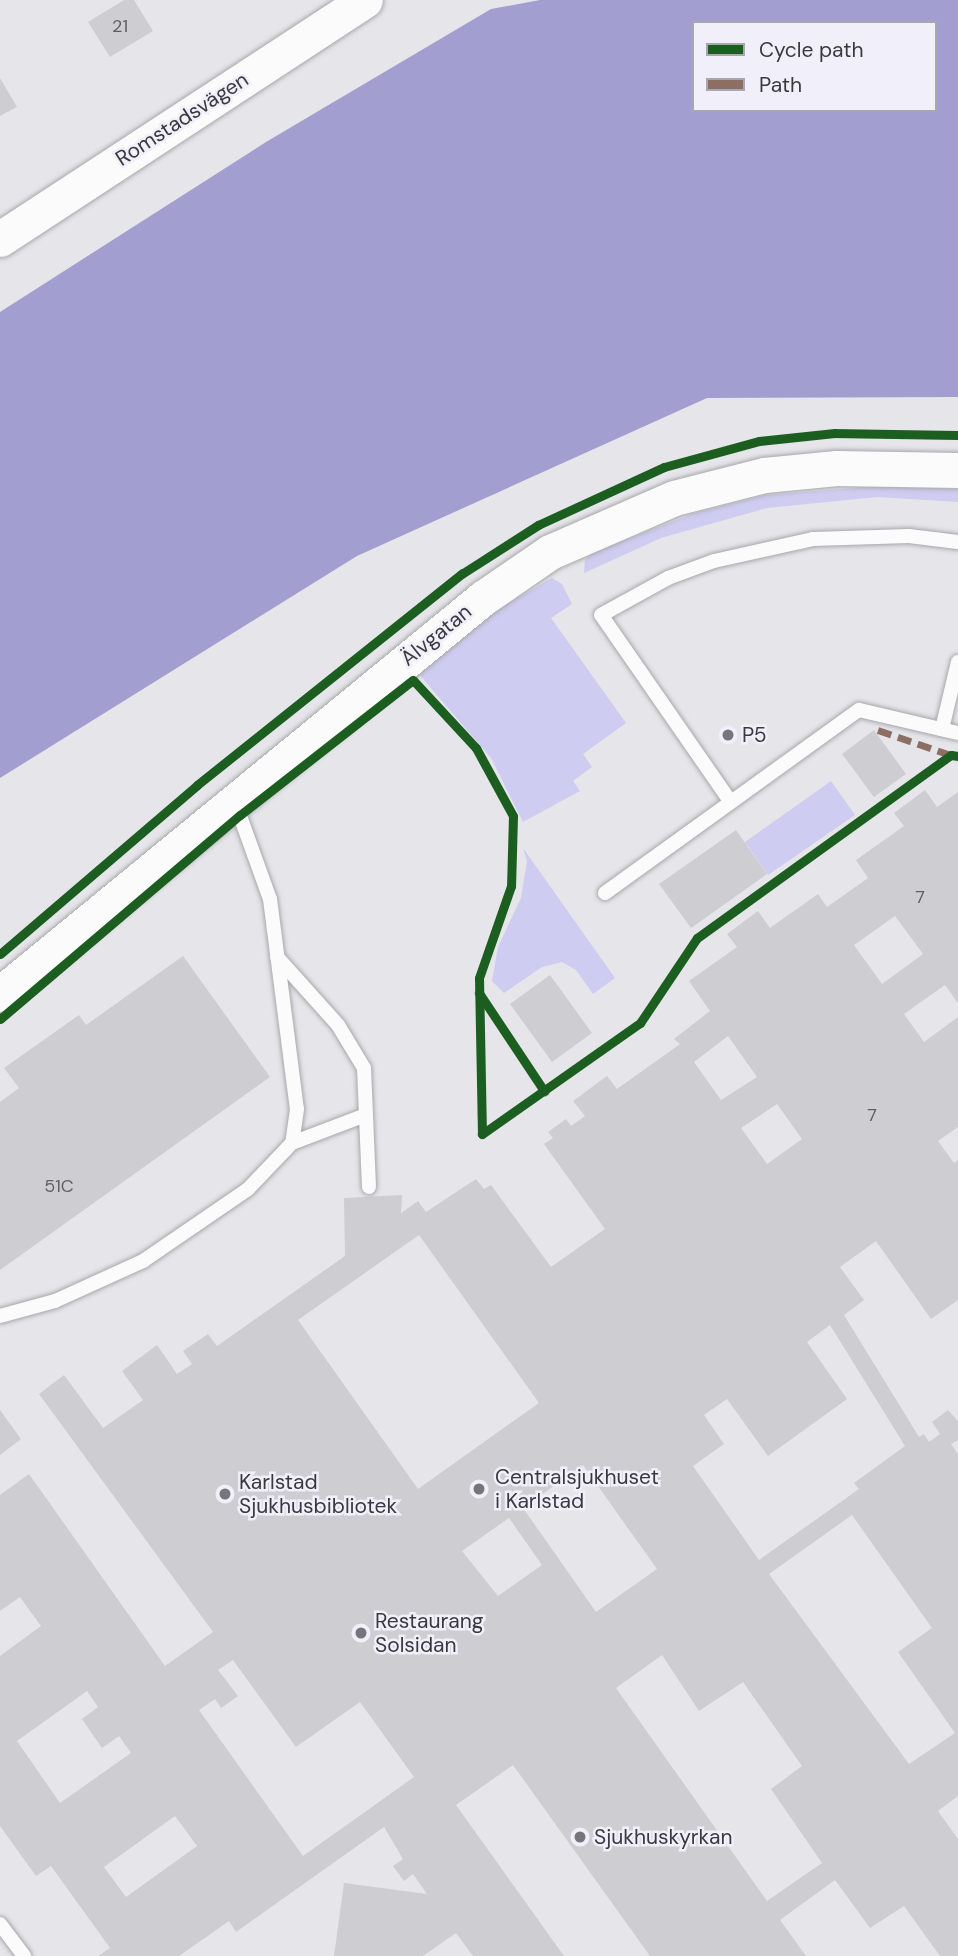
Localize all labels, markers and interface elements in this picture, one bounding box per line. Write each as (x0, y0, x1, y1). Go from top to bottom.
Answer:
house number: 21 (112, 15, 128, 37)
legend (692, 21, 937, 112)
text: Cycle path (759, 36, 864, 64)
street label: Romstadsvägen (111, 67, 253, 171)
text: Path (759, 71, 802, 99)
street label: Älvgatan (396, 599, 476, 671)
place label: P5 (742, 722, 767, 748)
marker: P5 (720, 727, 736, 743)
house number: 7 (915, 886, 925, 908)
house number: 7 (867, 1104, 877, 1126)
house number: 51C (44, 1175, 74, 1197)
place label: Centralsjukhuset i Karlstad (495, 1464, 659, 1514)
place label: Karlstad Sjukhusbibliotek (239, 1469, 397, 1519)
marker: Centralsjukhuset i Karlstad (469, 1479, 489, 1499)
marker: Karlstad Sjukhusbibliotek (217, 1486, 233, 1502)
place label: Restaurang Solsidan (375, 1608, 484, 1658)
marker: Restaurang Solsidan (353, 1625, 369, 1641)
place label: Sjukhuskyrkan (594, 1824, 733, 1850)
marker: Sjukhuskyrkan (572, 1829, 588, 1845)

